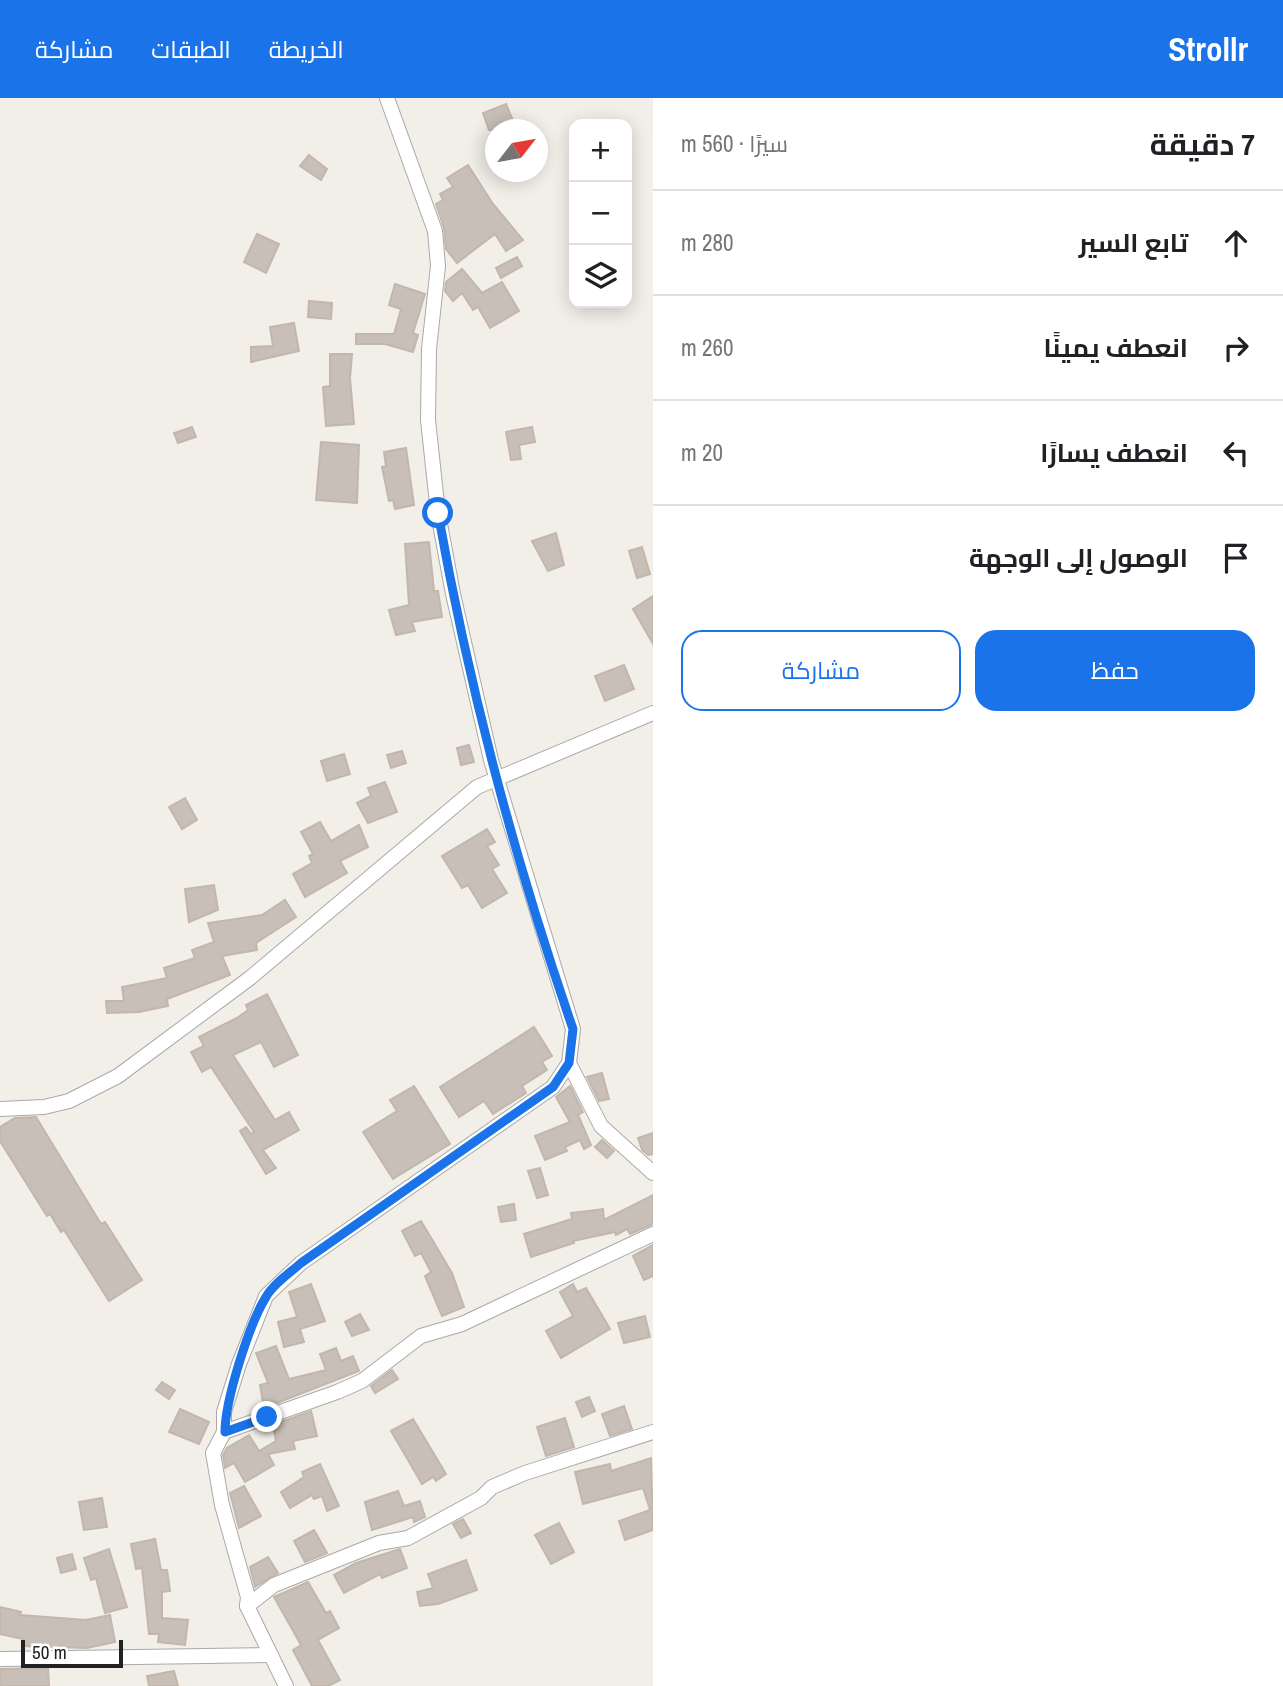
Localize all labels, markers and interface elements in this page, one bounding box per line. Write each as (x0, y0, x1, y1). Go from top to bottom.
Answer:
text: Strollr (1168, 27, 1248, 71)
text: مشاركة (35, 33, 113, 65)
text: الطبقات (151, 33, 231, 65)
text: الخريطة (269, 33, 344, 65)
north arrow (485, 119, 548, 182)
map controls (569, 119, 632, 308)
button: + (569, 119, 632, 182)
text: 7 دقيقة (1150, 124, 1255, 164)
text: سيرًا · 560 m (681, 128, 788, 159)
button: − (569, 182, 632, 245)
icon: ahead (1217, 224, 1255, 262)
text: تابع السير (1079, 225, 1188, 260)
text: 280 m (681, 227, 733, 258)
button: layers (569, 245, 632, 308)
icon: right (1217, 329, 1255, 367)
text: انعطف يمينًا (1043, 330, 1188, 365)
text: 260 m (681, 332, 733, 363)
icon: left (1217, 434, 1255, 472)
text: انعطف يسارًا (1040, 435, 1188, 470)
text: 20 m (681, 437, 723, 468)
route start (422, 497, 453, 528)
icon: arrive (1217, 539, 1255, 577)
text: الوصول إلى الوجهة (969, 540, 1188, 575)
button: مشاركة (681, 630, 961, 711)
button: حفظ (975, 630, 1255, 711)
route end (251, 1401, 282, 1432)
scale bar (21, 1637, 122, 1669)
text: 50 m (32, 1639, 67, 1665)

